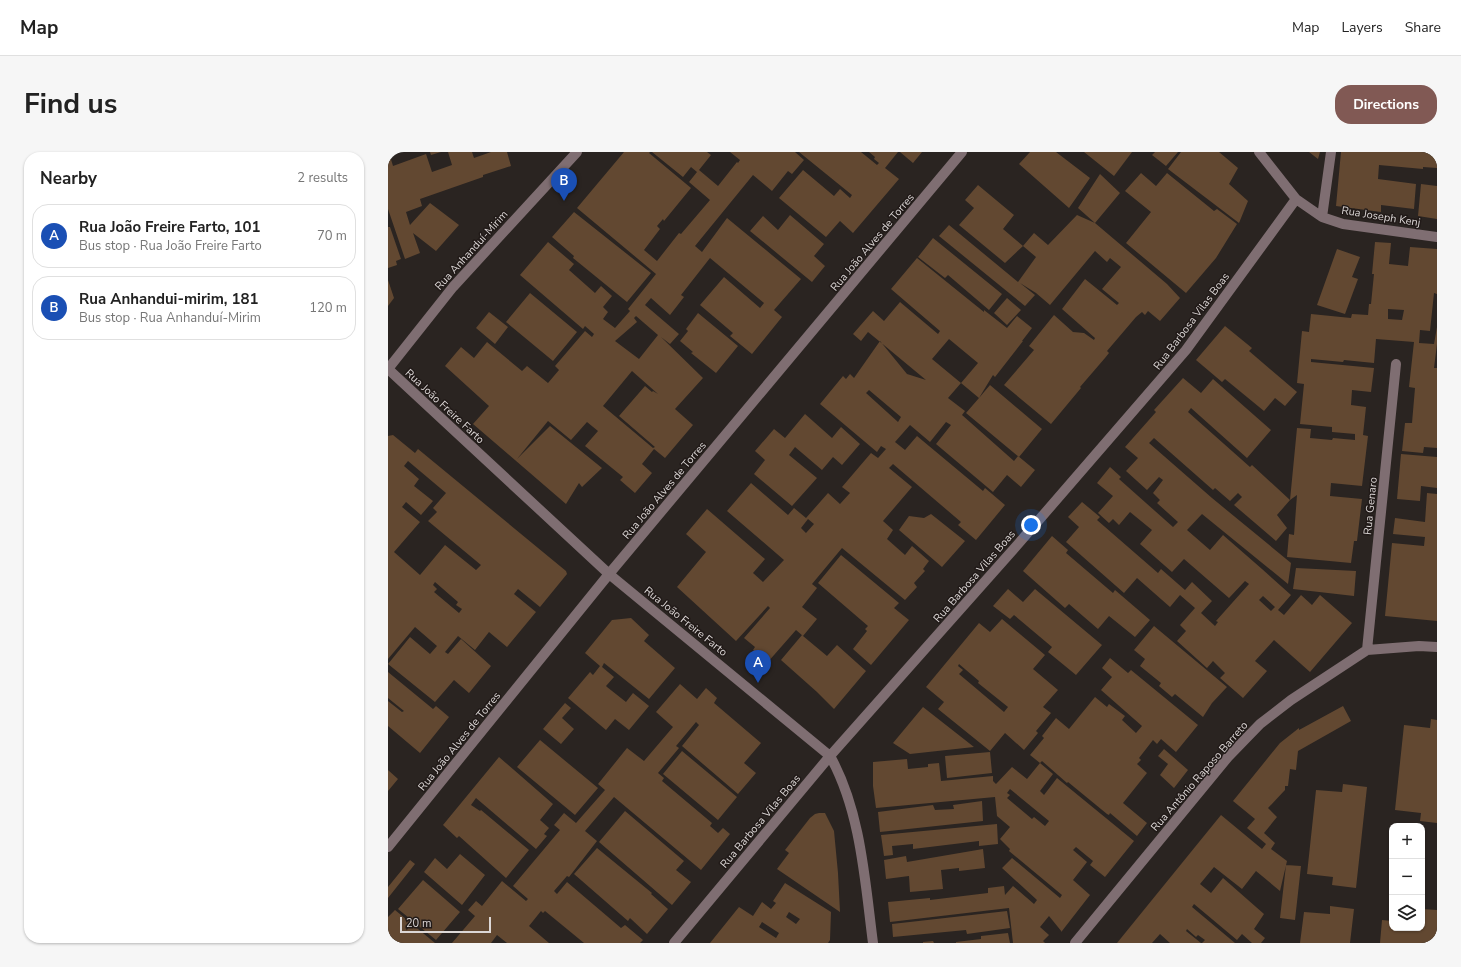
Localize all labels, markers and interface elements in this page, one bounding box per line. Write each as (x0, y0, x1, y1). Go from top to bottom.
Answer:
text: Map (20, 15, 58, 41)
text: Map (1292, 18, 1319, 37)
text: Layers (1341, 18, 1383, 37)
text: Share (1405, 18, 1441, 37)
text: Find us (24, 85, 118, 123)
button: Directions (1335, 85, 1437, 124)
text: Nearby (40, 167, 97, 190)
pin: B (551, 168, 577, 201)
text: 2 results (297, 169, 348, 187)
street label: Rua João Alves de Torres (827, 190, 918, 294)
street label: Rua Joseph Kenj (1340, 203, 1422, 230)
street label: Rua Anhanduí-Mirim (432, 207, 511, 293)
text: Rua João Freire Farto, 101 (79, 217, 261, 237)
text: A (49, 227, 59, 245)
text: 70 m (317, 227, 347, 245)
text: Bus stop · Rua João Freire Farto (79, 237, 262, 255)
street label: Rua Barbosa Vilas Boas (1150, 270, 1233, 373)
text: Rua Anhandui-mirim, 181 (79, 289, 259, 309)
text: B (50, 299, 58, 317)
text: 120 m (309, 299, 347, 317)
text: Bus stop · Rua Anhanduí-Mirim (79, 309, 261, 327)
street label: Rua João Freire Farto (402, 366, 487, 447)
street label: Rua João Alves de Torres (619, 438, 710, 542)
street label: Rua Genaro (1360, 476, 1381, 536)
your location (1021, 515, 1041, 535)
street label: Rua Barbosa Vilas Boas (930, 527, 1019, 626)
street label: Rua João Freire Farto (641, 583, 730, 660)
pin: A (745, 650, 771, 683)
street label: Rua João Alves de Torres (415, 689, 504, 794)
street label: Rua Antônio Raposo Barreto (1148, 718, 1251, 834)
street label: Rua Barbosa Vilas Boas (717, 771, 804, 871)
map controls (1389, 823, 1425, 931)
button: + (1389, 823, 1425, 859)
button: − (1389, 859, 1425, 895)
button: layers (1389, 895, 1425, 931)
scale bar (400, 915, 491, 934)
text: 20 m (406, 916, 431, 931)

